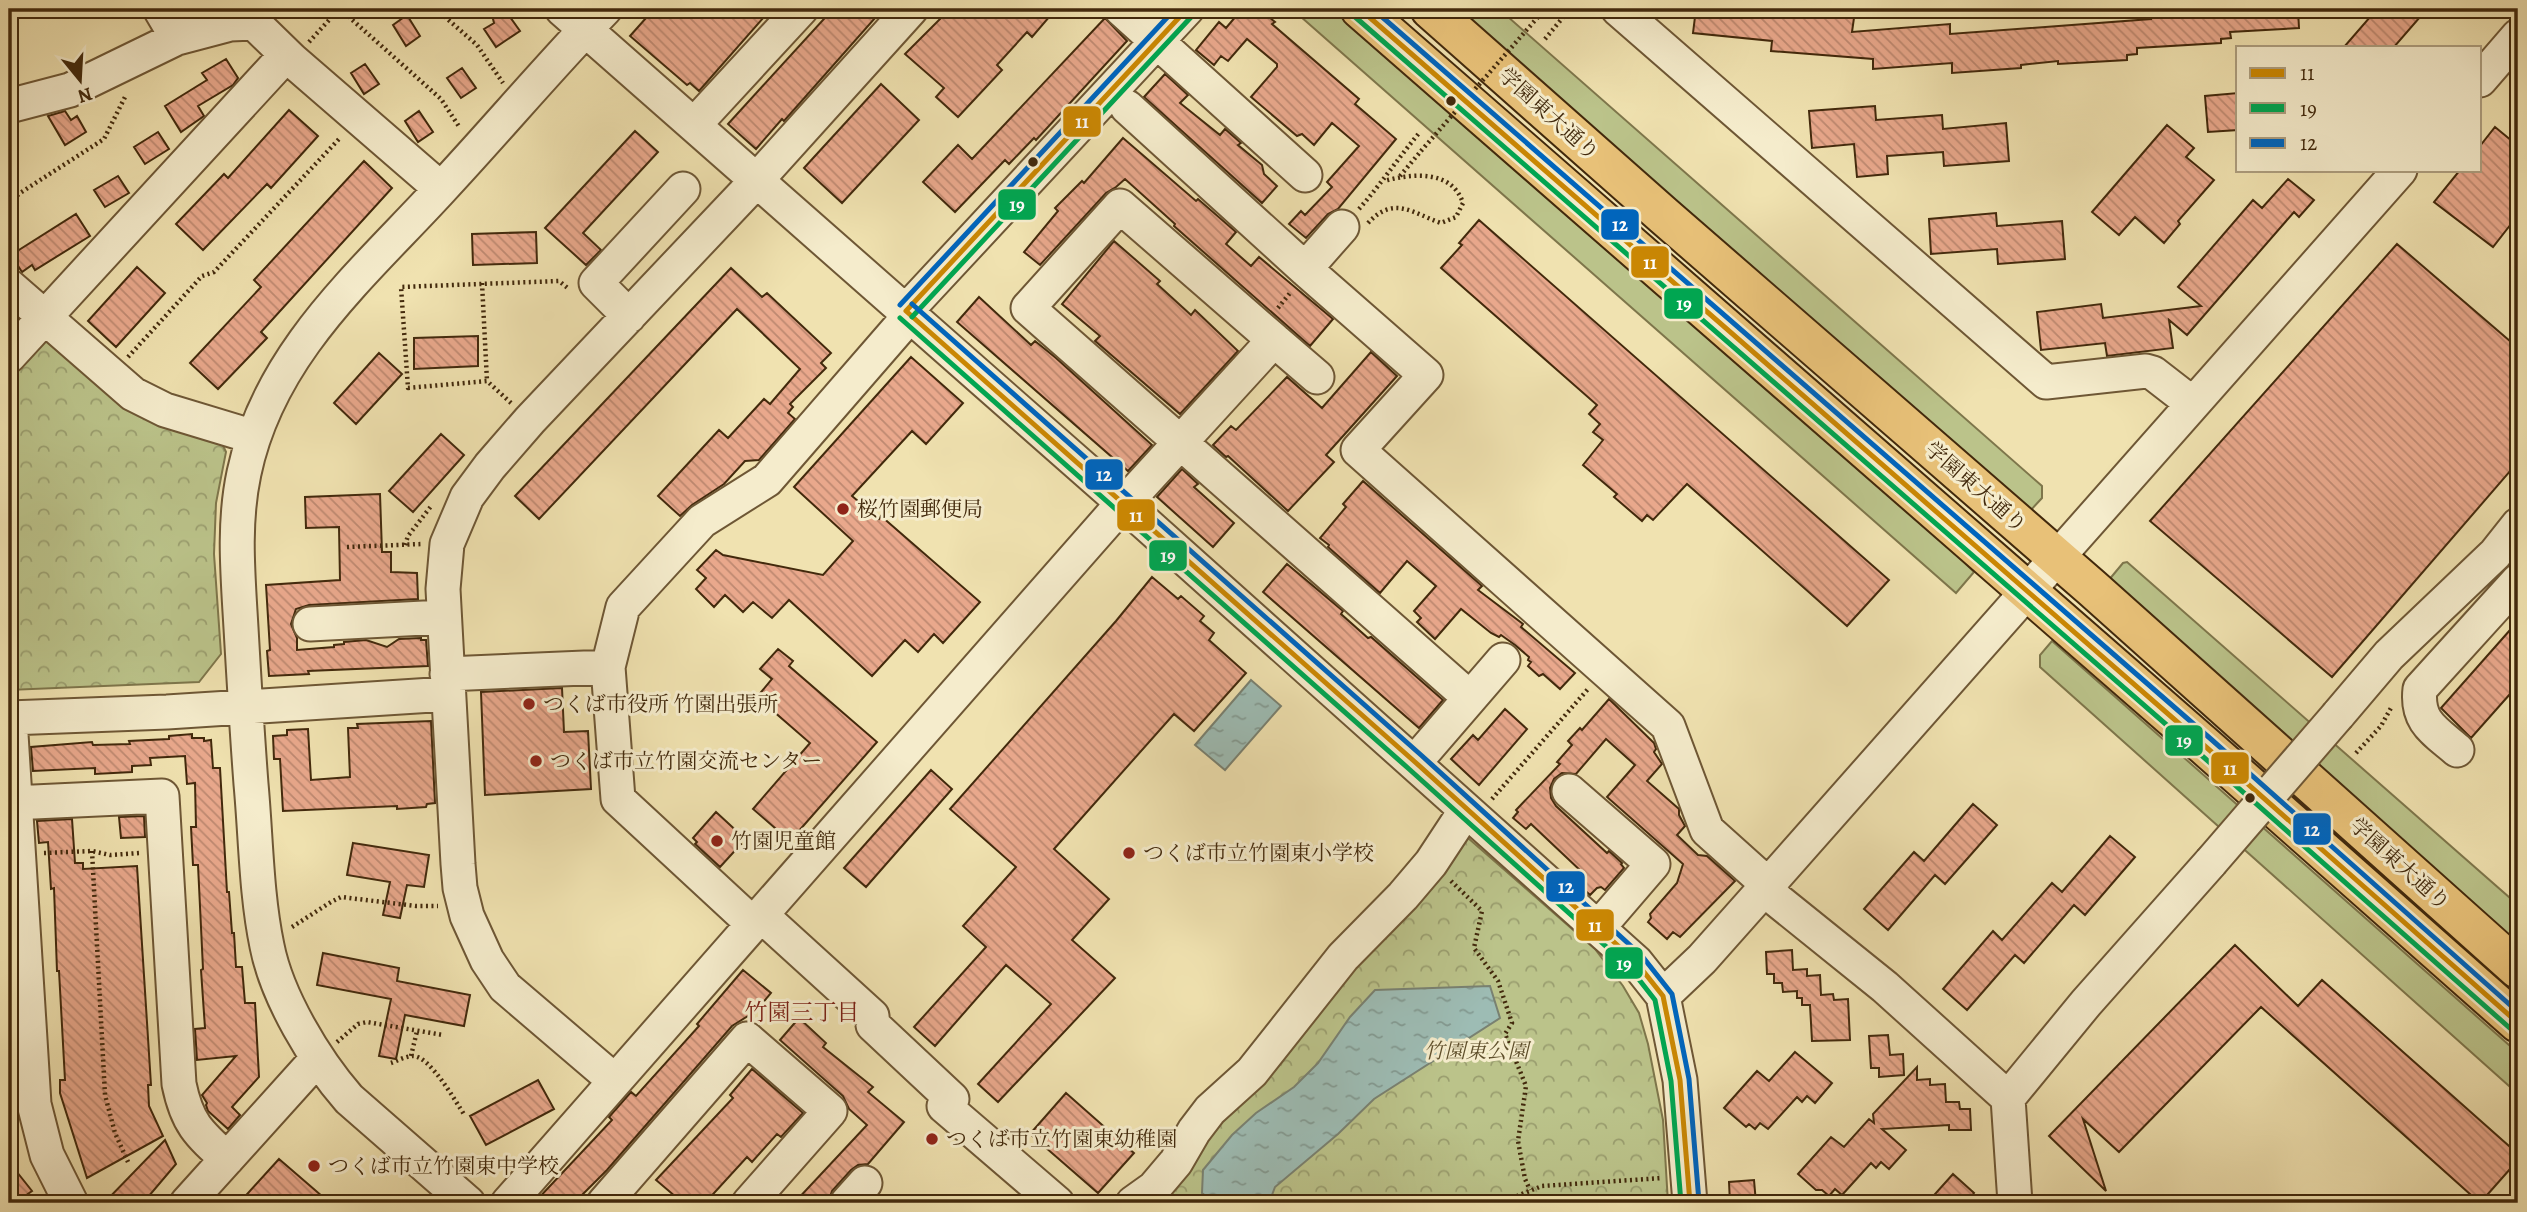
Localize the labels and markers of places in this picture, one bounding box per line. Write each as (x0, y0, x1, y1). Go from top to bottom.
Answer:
unlabelled marker (1444, 94, 1458, 108)
unlabelled marker (1026, 155, 1040, 169)
place label: 桜竹園郵便局 (857, 495, 983, 523)
marker: 桜竹園郵便局 (835, 501, 851, 517)
place label: つくば市役所 竹園出張所 (543, 690, 778, 718)
marker: つくば市役所 竹園出張所 (521, 696, 537, 712)
place label: つくば市立竹園交流センター (550, 747, 822, 775)
marker: つくば市立竹園交流センター (528, 753, 544, 769)
unlabelled marker (2243, 791, 2257, 805)
place label: 竹園児童館 (731, 827, 836, 855)
marker: 竹園児童館 (709, 833, 725, 849)
place label: つくば市立竹園東小学校 (1143, 839, 1374, 867)
marker: つくば市立竹園東小学校 (1121, 845, 1137, 861)
place label: つくば市立竹園東幼稚園 (946, 1125, 1177, 1153)
marker: つくば市立竹園東幼稚園 (924, 1131, 940, 1147)
place label: つくば市立竹園東中学校 (328, 1152, 559, 1180)
marker: つくば市立竹園東中学校 (306, 1158, 322, 1174)

